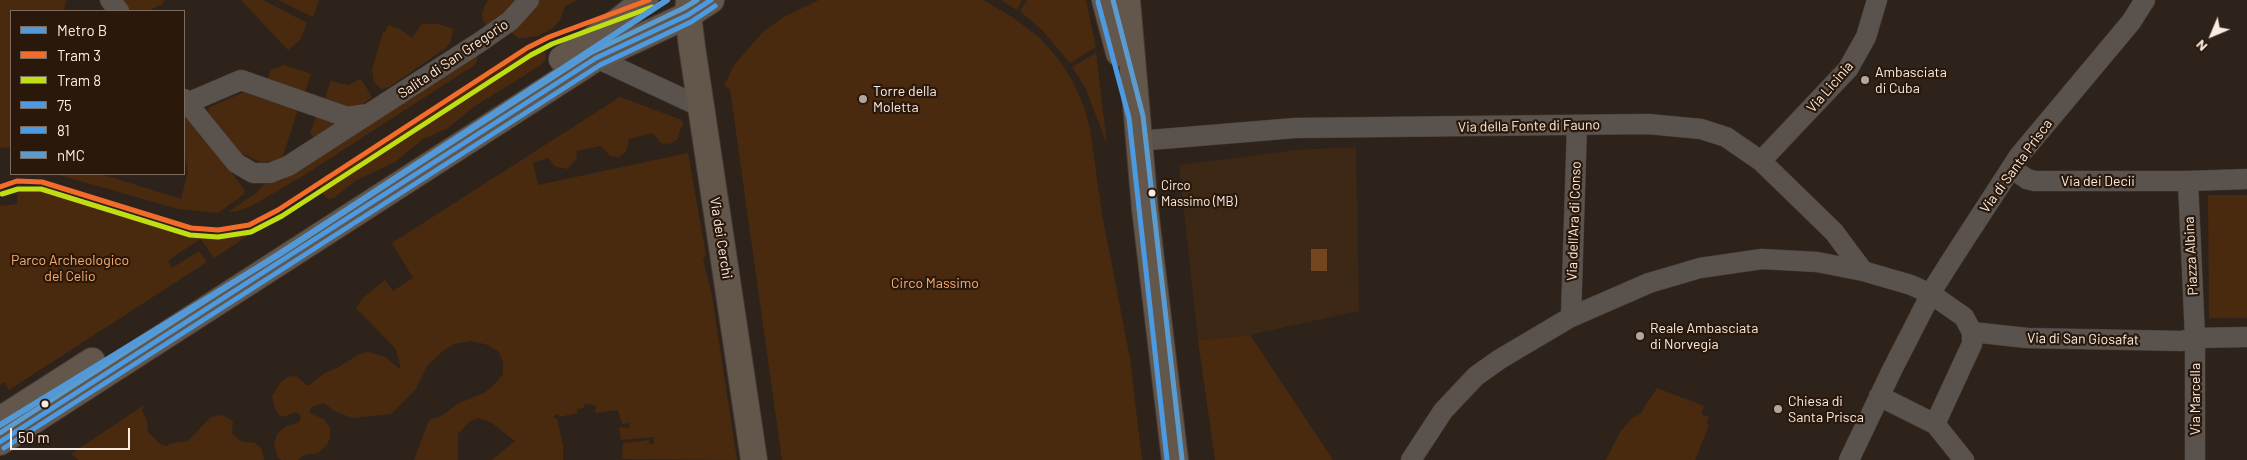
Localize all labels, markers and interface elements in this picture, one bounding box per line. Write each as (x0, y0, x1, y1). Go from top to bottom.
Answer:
legend (10, 10, 185, 175)
north arrow (2187, 10, 2237, 60)
street label: Salita di San Gregorio (395, 16, 511, 102)
text: Metro B (57, 21, 107, 39)
text: N (2192, 37, 2210, 55)
text: Tram 3 (57, 46, 101, 64)
street label: Via Licinia (1803, 58, 1857, 116)
place label: Ambasciata di Cuba (1875, 64, 1947, 96)
text: Tram 8 (57, 71, 101, 89)
marker: Ambasciata di Cuba (1859, 74, 1871, 86)
place label: Torre della Moletta (873, 83, 937, 115)
marker: Torre della Moletta (857, 93, 869, 105)
text: 75 (57, 96, 72, 114)
street label: Via della Fonte di Fauno (1458, 116, 1600, 136)
street label: Via di Santa Prisca (1976, 116, 2056, 216)
text: 81 (57, 121, 70, 139)
text: nMC (57, 146, 85, 164)
street label: Via dell'Ara di Conso (1564, 161, 1584, 281)
street label: Via dei Decii (2061, 173, 2135, 189)
place label: Circo Massimo (MB) (1161, 178, 1237, 209)
marker: Circo Massimo (MB) (1147, 188, 1157, 198)
street label: Via dei Cerchi (706, 196, 736, 280)
street label: Piazza Albina (2181, 216, 2201, 296)
park label: Parco Archeologico del Celio (11, 252, 129, 284)
park label: Circo Massimo (891, 275, 979, 291)
place label: Reale Ambasciata di Norvegia (1650, 320, 1758, 352)
marker: Reale Ambasciata di Norvegia (1634, 330, 1646, 342)
street label: Via di San Giosafat (2027, 330, 2139, 348)
street label: Via Marcella (2187, 363, 2203, 435)
place label: Chiesa di Santa Prisca (1788, 393, 1864, 426)
unlabelled marker (40, 399, 50, 409)
marker: Chiesa di Santa Prisca (1772, 403, 1784, 415)
scale bar (12, 418, 132, 450)
text: 50 m (18, 428, 50, 446)

